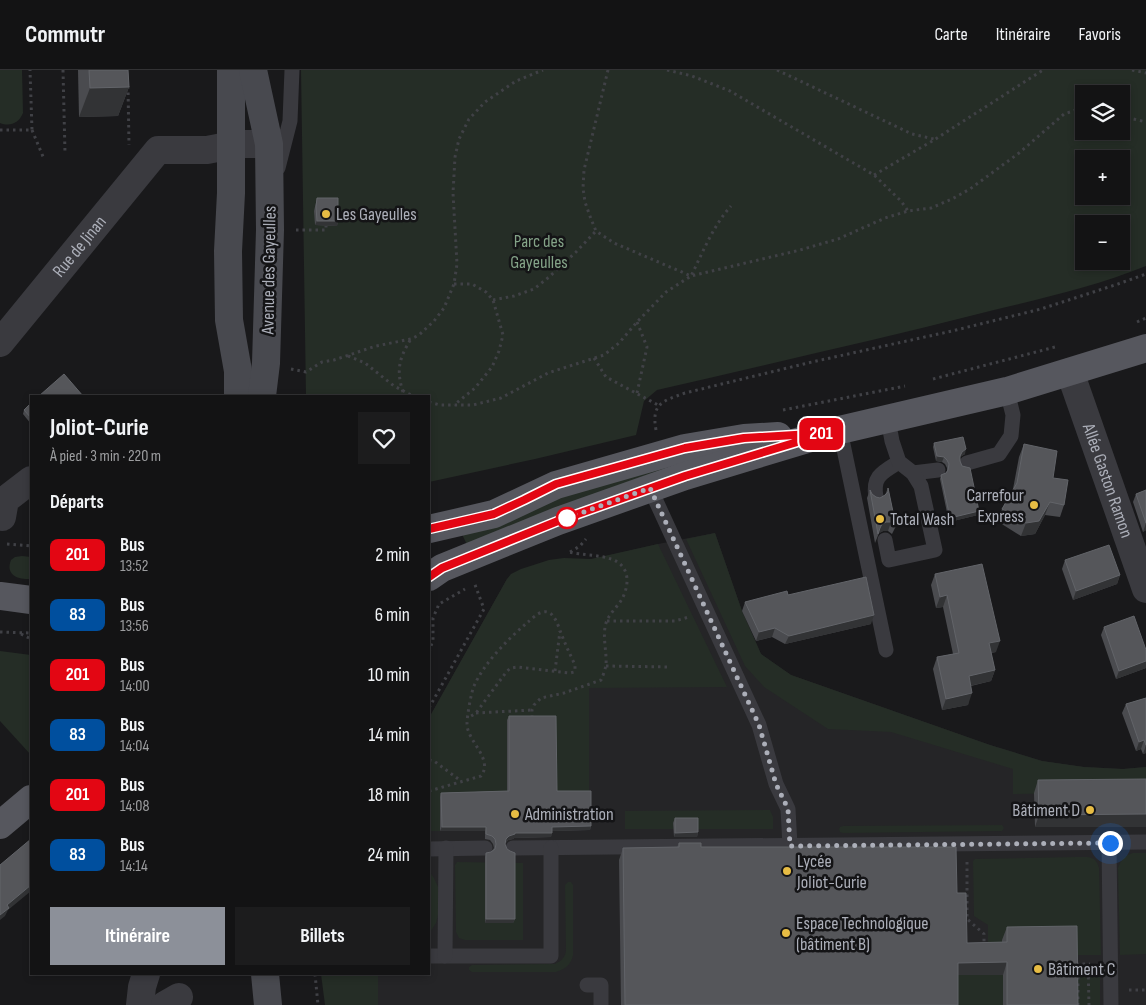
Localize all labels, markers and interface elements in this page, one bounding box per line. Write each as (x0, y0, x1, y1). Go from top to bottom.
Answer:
text: Commutr (25, 20, 105, 49)
text: Carte (934, 24, 968, 45)
text: Itinéraire (996, 24, 1050, 45)
text: Favoris (1078, 24, 1121, 45)
map controls (1075, 85, 1130, 270)
button: layers (1075, 85, 1130, 140)
button: + (1075, 150, 1130, 205)
place label: Les Gayeulles (336, 204, 417, 225)
street label: Avenue des Gayeulles (257, 206, 281, 335)
marker: Les Gayeulles (320, 208, 332, 220)
street label: Rue de Jinan (48, 211, 110, 281)
button: − (1075, 215, 1130, 270)
park label: Parc des Gayeulles (510, 231, 568, 273)
button: heart (358, 412, 410, 464)
text: Joliot-Curie (50, 413, 149, 442)
line badge: 201 (792, 418, 850, 450)
street label: Allée Gaston Ramon (1078, 420, 1138, 540)
text: 201 (809, 423, 833, 444)
text: À pied · 3 min · 220 m (50, 447, 161, 466)
place label: Carrefour Express (966, 485, 1024, 527)
text: Départs (50, 491, 104, 514)
marker: Carrefour Express (1028, 499, 1040, 511)
unlabelled marker (556, 507, 578, 529)
place label: Total Wash (890, 509, 954, 530)
marker: Total Wash (874, 513, 886, 525)
text: Bus (120, 534, 145, 557)
text: 201 (66, 544, 89, 565)
text: 2 min (375, 544, 410, 567)
text: 13:52 (120, 557, 148, 576)
text: Bus (120, 594, 145, 617)
text: 83 (69, 604, 86, 625)
text: 6 min (375, 604, 410, 627)
text: 13:56 (120, 617, 149, 636)
text: Bus (120, 654, 145, 677)
text: 201 (66, 664, 89, 685)
text: 10 min (368, 664, 410, 687)
text: 14:00 (120, 677, 150, 696)
text: Bus (120, 714, 145, 737)
text: 83 (69, 724, 86, 745)
text: 14 min (369, 724, 410, 747)
text: 14:04 (120, 737, 149, 756)
text: Bus (120, 774, 145, 797)
text: 201 (66, 784, 89, 805)
text: 18 min (368, 784, 410, 807)
text: 14:08 (120, 797, 149, 816)
place label: Bâtiment D (1012, 800, 1080, 821)
place label: Administration (524, 804, 614, 825)
marker: Bâtiment D (1084, 804, 1096, 816)
marker: Administration (509, 808, 521, 820)
your location (1098, 831, 1123, 856)
text: Bus (120, 834, 145, 857)
text: 83 (69, 844, 86, 865)
text: 24 min (367, 844, 410, 867)
place label: Lycée Joliot-Curie (796, 851, 867, 893)
text: 14:14 (120, 857, 148, 876)
marker: Lycée Joliot-Curie (781, 865, 793, 877)
button: Itinéraire (50, 907, 225, 965)
button: Billets (235, 907, 410, 965)
place label: Espace Technologique (bâtiment B) (796, 913, 928, 955)
marker: Espace Technologique (bâtiment B) (780, 927, 792, 939)
place label: Bâtiment C (1048, 959, 1116, 980)
marker: Bâtiment C (1032, 963, 1044, 975)

